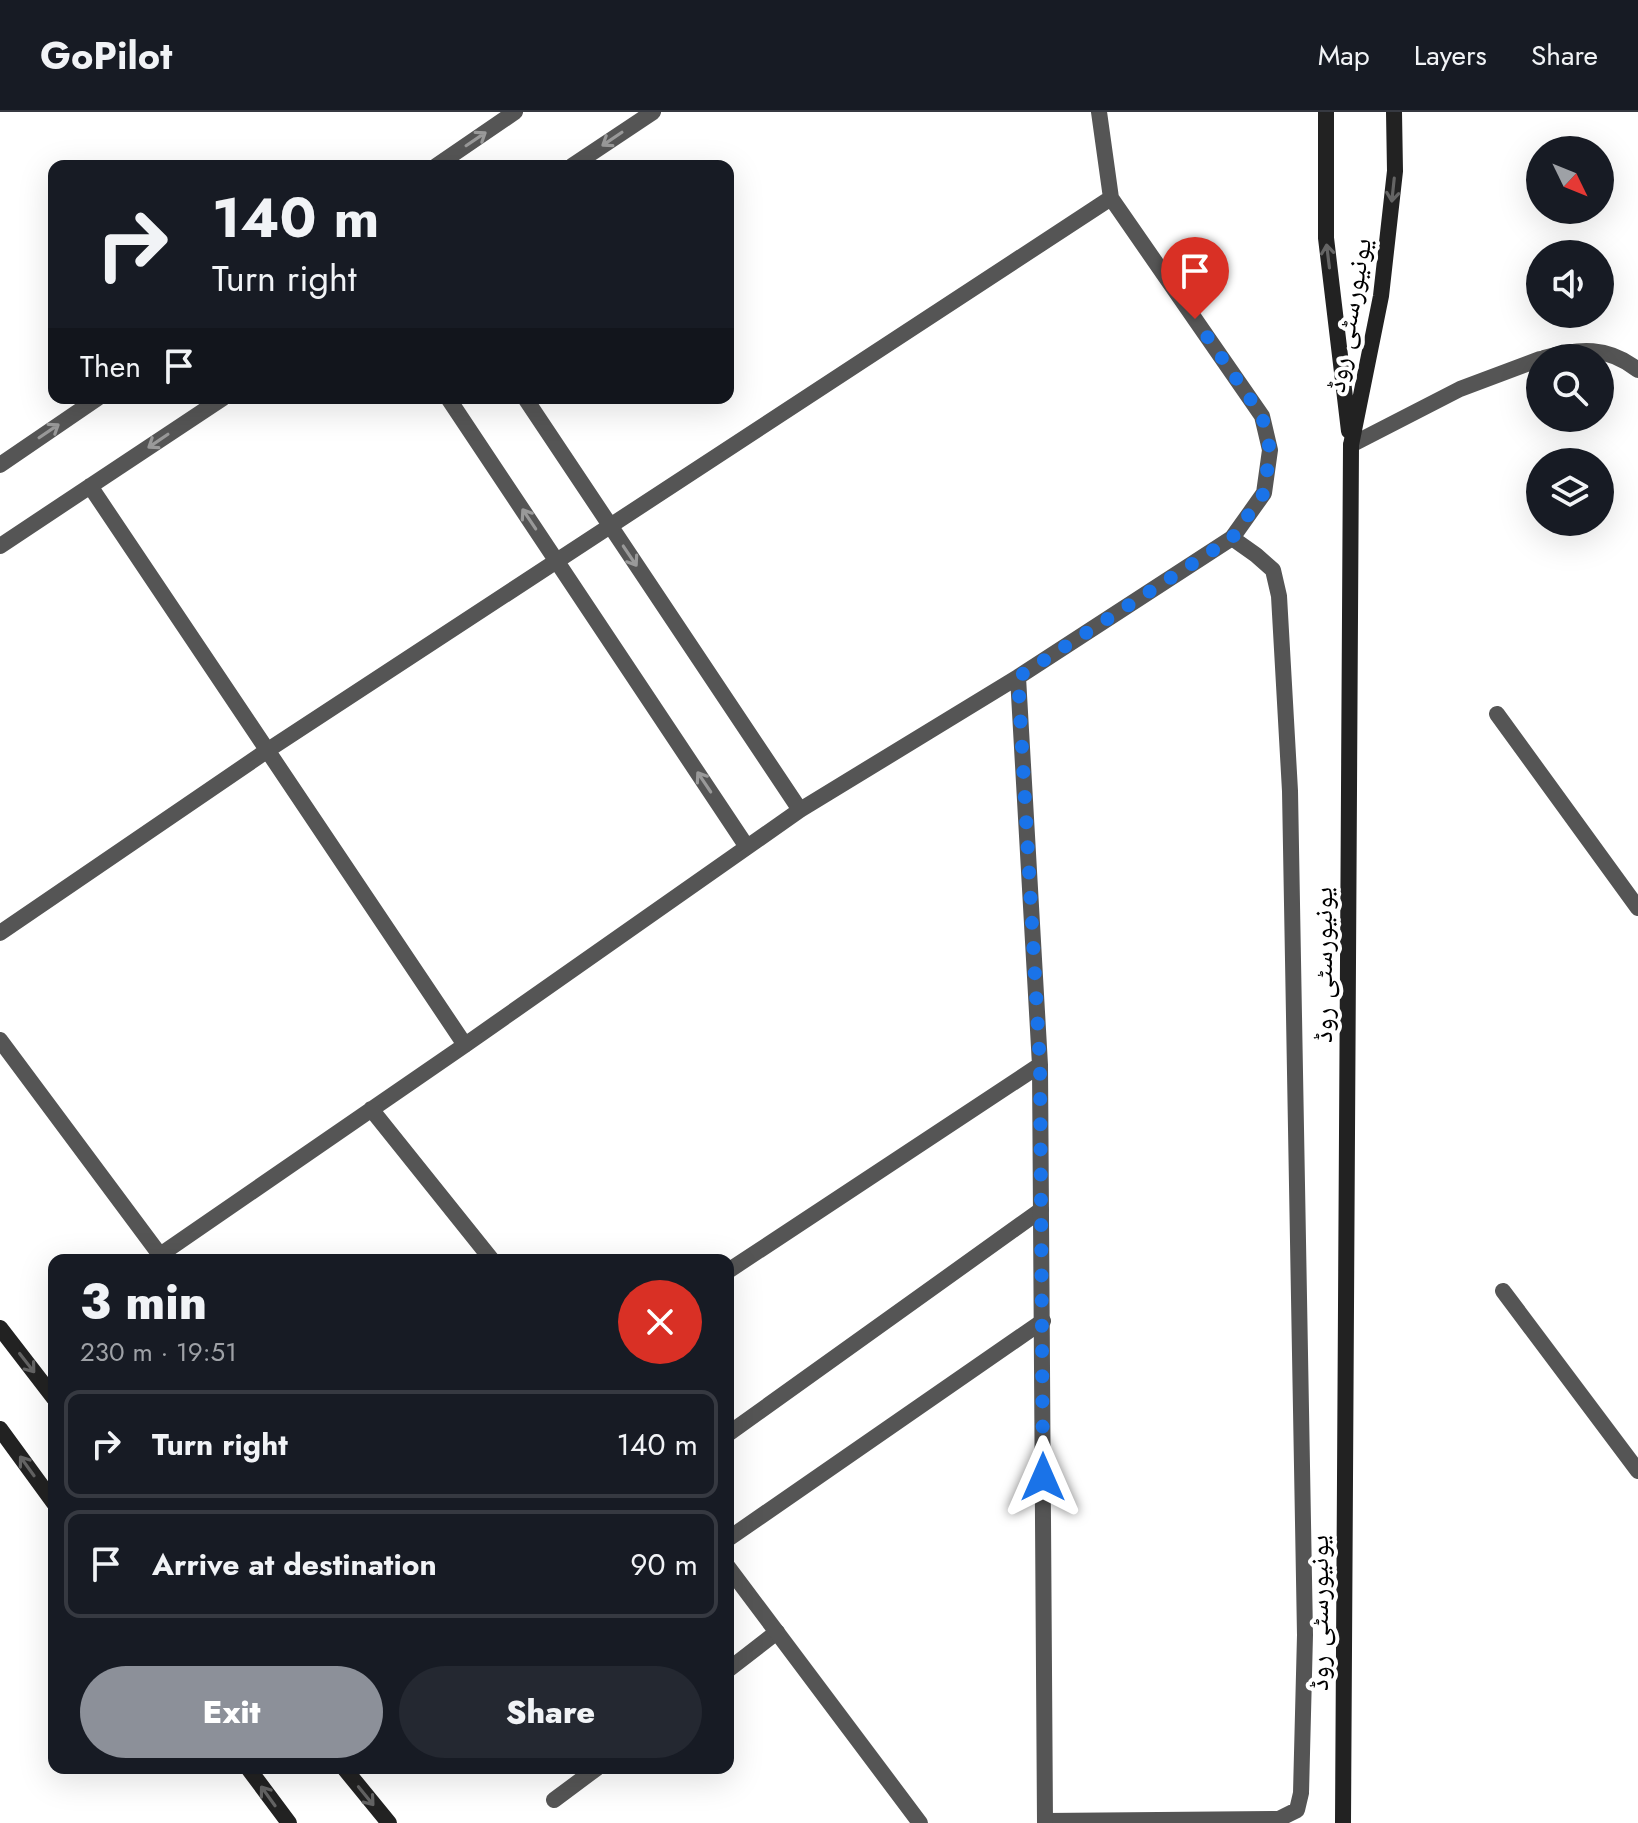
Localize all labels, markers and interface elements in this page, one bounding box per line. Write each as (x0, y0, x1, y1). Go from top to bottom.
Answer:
text: GoPilot (40, 28, 172, 83)
text: Map (1318, 35, 1370, 76)
text: Layers (1414, 35, 1487, 76)
text: Share (1531, 35, 1598, 76)
one-way arrow (464, 131, 486, 147)
one-way arrow (601, 131, 624, 147)
north arrow (1526, 136, 1614, 224)
map controls (1526, 136, 1614, 536)
one-way arrow (1385, 176, 1400, 203)
text: 140 m (212, 177, 379, 258)
icon: right (80, 192, 184, 296)
street label: یونیورسٹی روڈ (1315, 235, 1382, 395)
pin (1161, 237, 1229, 319)
button: sound (1526, 240, 1614, 328)
one-way arrow (1320, 244, 1335, 269)
icon: arrive (1173, 249, 1217, 293)
text: Turn right (212, 252, 357, 304)
icon: arrive (157, 344, 201, 388)
button: search (1526, 344, 1614, 432)
text: Then (80, 345, 141, 388)
one-way arrow (37, 423, 59, 439)
one-way arrow (147, 433, 170, 449)
button: layers (1526, 448, 1614, 536)
one-way arrow (521, 508, 538, 530)
one-way arrow (622, 544, 638, 567)
one-way arrow (696, 771, 713, 793)
street label: یونیورسٹی روڈ (1302, 887, 1343, 1043)
text: 3 min (80, 1268, 207, 1337)
button: close (618, 1280, 702, 1364)
text: 230 m · 19:51 (80, 1333, 237, 1371)
one-way arrow (18, 1352, 36, 1373)
icon: right (84, 1422, 128, 1466)
text: Turn right (152, 1423, 288, 1466)
text: 140 m (617, 1423, 698, 1466)
position arrow (1001, 1435, 1085, 1519)
one-way arrow (19, 1456, 36, 1477)
street label: یونیورسٹی روڈ (1298, 1535, 1339, 1691)
icon: arrive (84, 1542, 128, 1586)
text: Arrive at destination (152, 1543, 437, 1586)
text: 90 m (630, 1543, 698, 1586)
button: Exit (80, 1666, 383, 1758)
button: Share (399, 1666, 702, 1758)
one-way arrow (260, 1785, 277, 1807)
one-way arrow (357, 1785, 375, 1806)

